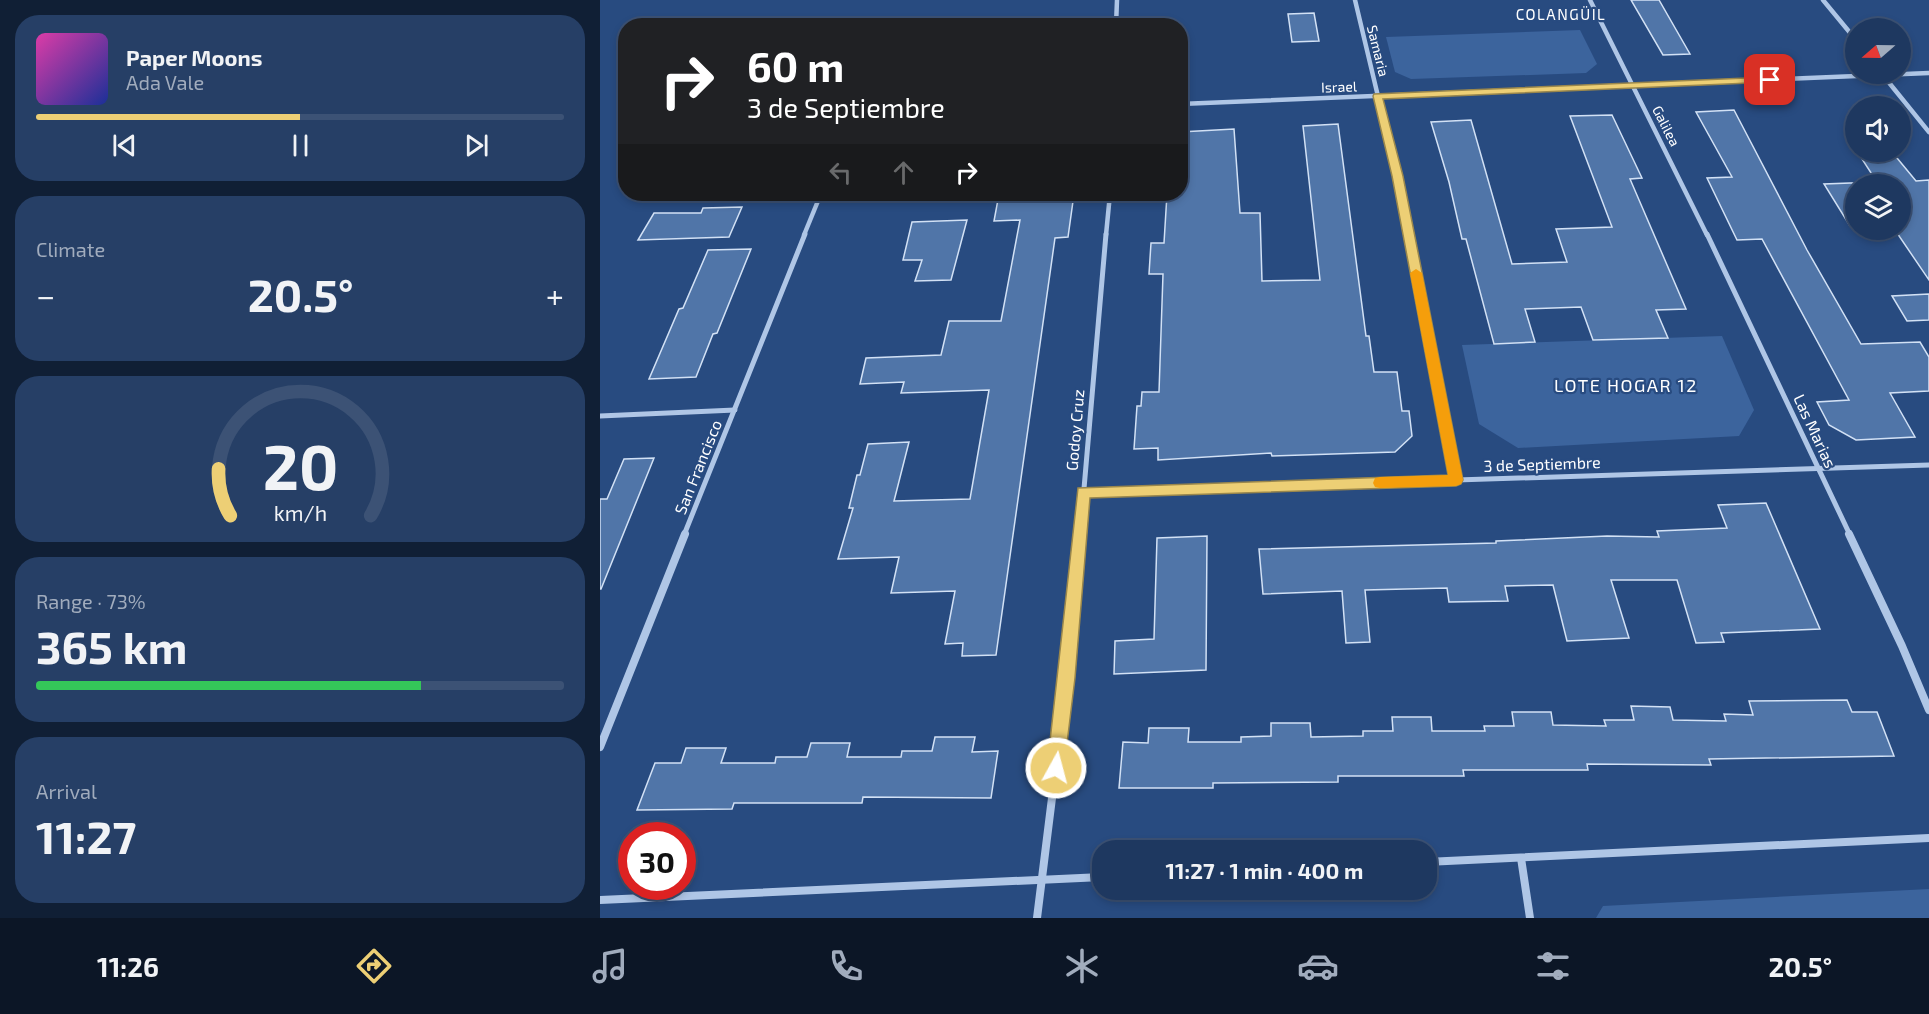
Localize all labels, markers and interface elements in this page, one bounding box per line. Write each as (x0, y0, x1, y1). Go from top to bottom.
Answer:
district label: COLANGÜIL (1516, 5, 1606, 23)
north arrow (1845, 18, 1911, 84)
map controls (1845, 18, 1911, 240)
street label: Samaria (1364, 23, 1393, 78)
text: 60 m (747, 40, 844, 90)
icon: right (648, 42, 726, 120)
text: Paper Moons (126, 44, 262, 70)
pin (1744, 54, 1795, 105)
icon: arrive (1753, 63, 1786, 96)
text: Ada Vale (126, 70, 204, 94)
street label: Israel (1321, 77, 1358, 96)
text: 3 de Septiembre (747, 91, 945, 123)
button: sound (1845, 96, 1911, 162)
street label: Galilea (1649, 103, 1684, 149)
icon: previous (108, 129, 141, 162)
icon: pause (284, 129, 317, 162)
icon: next (460, 129, 493, 162)
icon: left (824, 156, 857, 189)
icon: ahead (887, 156, 920, 189)
icon: right (950, 156, 983, 189)
button: layers (1845, 174, 1911, 240)
text: Climate (36, 237, 105, 261)
text: 20.5° (248, 267, 353, 321)
text: − (36, 275, 55, 315)
text: + (546, 275, 564, 315)
district label: LOTE HOGAR 12 (1554, 374, 1698, 396)
street label: Godoy Cruz (1061, 388, 1088, 472)
street label: Las Marias (1790, 391, 1841, 471)
street label: San Francisco (670, 417, 725, 517)
text: 20 (262, 428, 338, 503)
street label: 3 de Septiembre (1483, 452, 1601, 475)
text: km/h (273, 500, 327, 525)
text: Range · 73% (36, 589, 146, 613)
text: 365 km (36, 619, 187, 673)
position arrow (1024, 736, 1088, 800)
text: Arrival (36, 779, 97, 803)
text: 11:27 (36, 809, 136, 863)
speed limit sign: 30 (618, 822, 696, 900)
text: 11:27 · 1 min · 400 m (1166, 857, 1363, 883)
icon: directions (353, 945, 395, 987)
icon: music (589, 945, 631, 987)
icon: phone (825, 945, 867, 987)
icon: climate (1061, 945, 1103, 987)
icon: car (1297, 945, 1339, 987)
icon: filters (1532, 945, 1574, 987)
text: 11:26 (97, 950, 159, 982)
text: 20.5° (1768, 950, 1832, 982)

